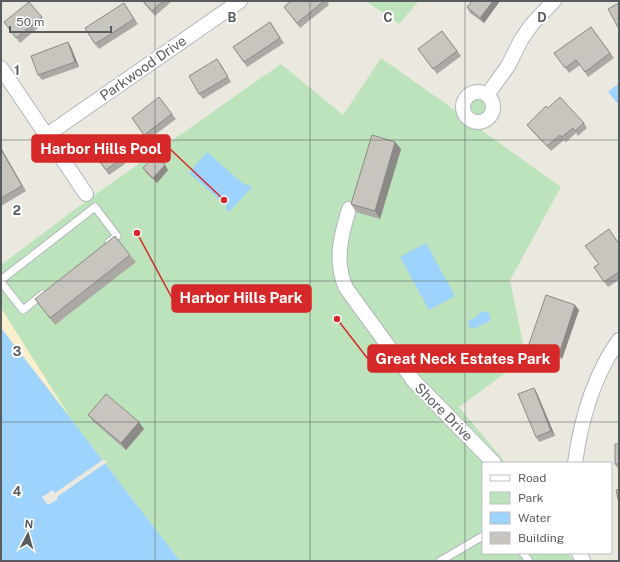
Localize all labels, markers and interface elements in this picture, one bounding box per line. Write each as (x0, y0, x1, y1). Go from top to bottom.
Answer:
scale bar (10, 8, 111, 34)
text: B (228, 10, 237, 25)
text: C (383, 10, 393, 25)
text: D (537, 10, 547, 25)
text: 50 m (16, 15, 44, 29)
street label: Parkwood Drive (97, 32, 189, 104)
text: 1 (14, 63, 20, 78)
callout: Harbor Hills Pool (32, 135, 170, 162)
text: Harbor Hills Pool (40, 140, 162, 157)
text: 2 (13, 203, 21, 218)
callout: Harbor Hills Park (172, 285, 311, 312)
text: Harbor Hills Park (180, 289, 303, 306)
text: 3 (13, 344, 22, 359)
callout: Great Neck Estates Park (368, 345, 559, 372)
text: Great Neck Estates Park (376, 350, 551, 367)
street label: Shore Drive (412, 380, 476, 444)
legend (482, 462, 612, 554)
text: Road (518, 471, 546, 485)
text: 4 (13, 484, 22, 499)
text: Park (518, 491, 544, 505)
text: Water (518, 511, 552, 525)
north arrow (8, 514, 48, 554)
text: N (24, 518, 34, 530)
text: Building (518, 531, 564, 545)

